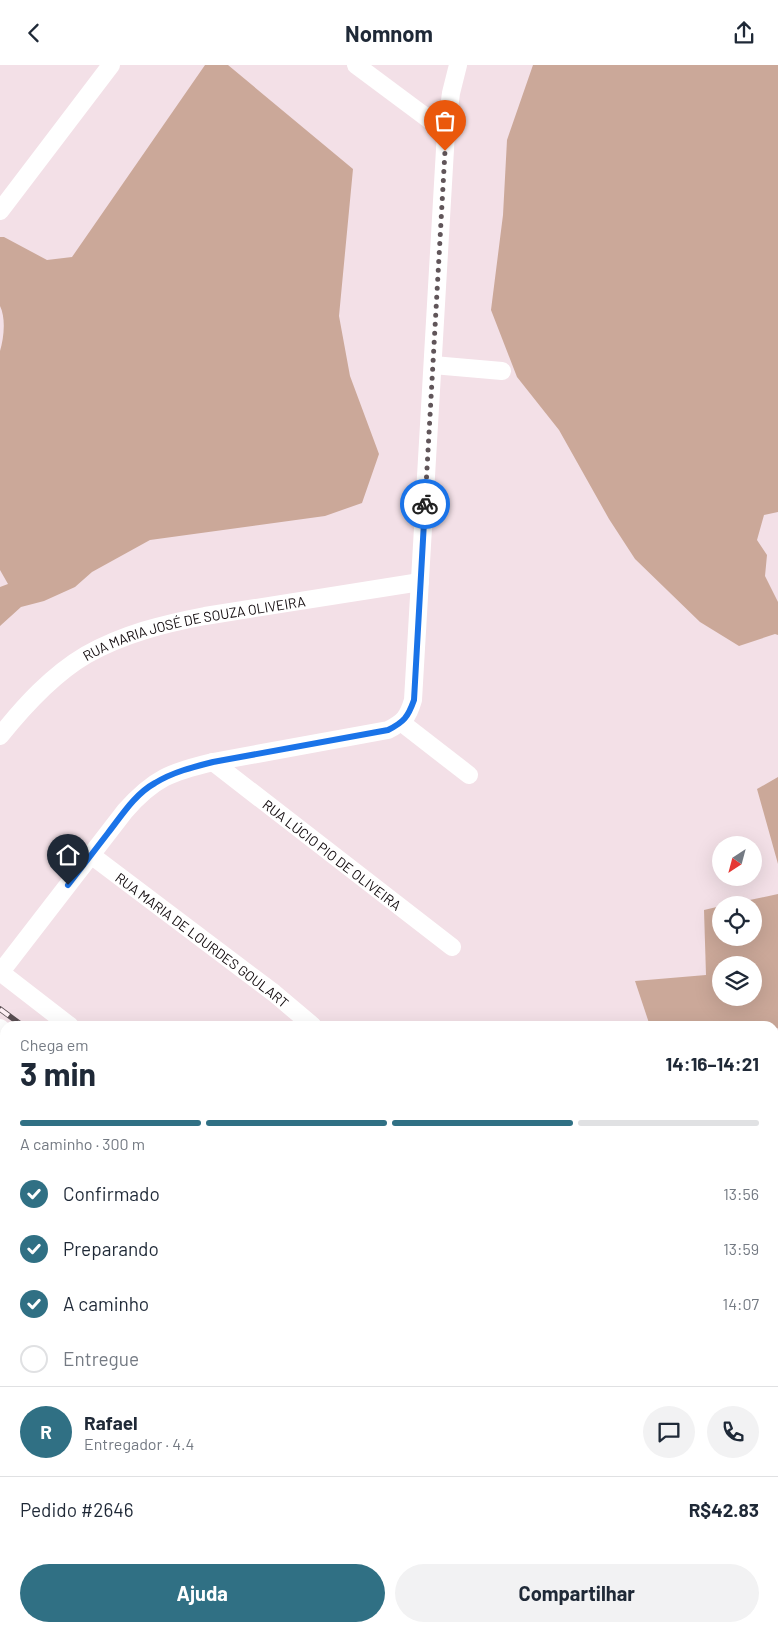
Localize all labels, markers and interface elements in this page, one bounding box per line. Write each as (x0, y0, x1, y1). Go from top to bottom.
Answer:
icon: back (20, 19, 48, 47)
icon: share (730, 19, 758, 47)
text: Nomnom (345, 20, 433, 46)
pin (424, 100, 466, 151)
icon: bag (431, 107, 459, 135)
courier (400, 479, 450, 529)
icon: bike (411, 490, 439, 518)
street label: RUA MARIA JOSÉ DE SOUZA OLIVEIRA (79, 592, 307, 664)
street label: RUA LÚCIO PIO DE OLIVEIRA (260, 795, 406, 914)
pin (47, 834, 89, 885)
north arrow (712, 836, 762, 886)
map controls (712, 836, 762, 1006)
icon: home (54, 841, 82, 869)
street label: RUA MARIA DE LOURDES GOULART (113, 868, 293, 1011)
button: locate (712, 896, 762, 946)
button: layers (712, 956, 762, 1006)
text: Chega em (20, 1035, 88, 1054)
text: 14:16–14:21 (666, 1052, 759, 1075)
text: 3 min (20, 1054, 96, 1092)
text: A caminho · 300 m (20, 1134, 145, 1153)
icon: check (20, 1180, 48, 1208)
text: Confirmado (63, 1182, 160, 1205)
text: 13:56 (723, 1184, 759, 1203)
icon: check (20, 1235, 48, 1263)
text: Preparando (63, 1237, 159, 1260)
text: 13:59 (723, 1239, 759, 1258)
icon: check (20, 1290, 48, 1318)
text: A caminho (63, 1292, 149, 1315)
text: 14:07 (723, 1294, 759, 1313)
text: Entregue (63, 1347, 139, 1370)
button: chat (643, 1406, 695, 1458)
button: phone (707, 1406, 759, 1458)
text: Rafael (84, 1411, 138, 1434)
text: R (40, 1420, 52, 1443)
text: Entregador · 4.4 (84, 1434, 194, 1453)
text: Pedido #2646 (20, 1498, 134, 1521)
text: R$42.83 (689, 1498, 759, 1521)
button: Ajuda (20, 1564, 385, 1622)
button: Compartilhar (395, 1564, 759, 1622)

